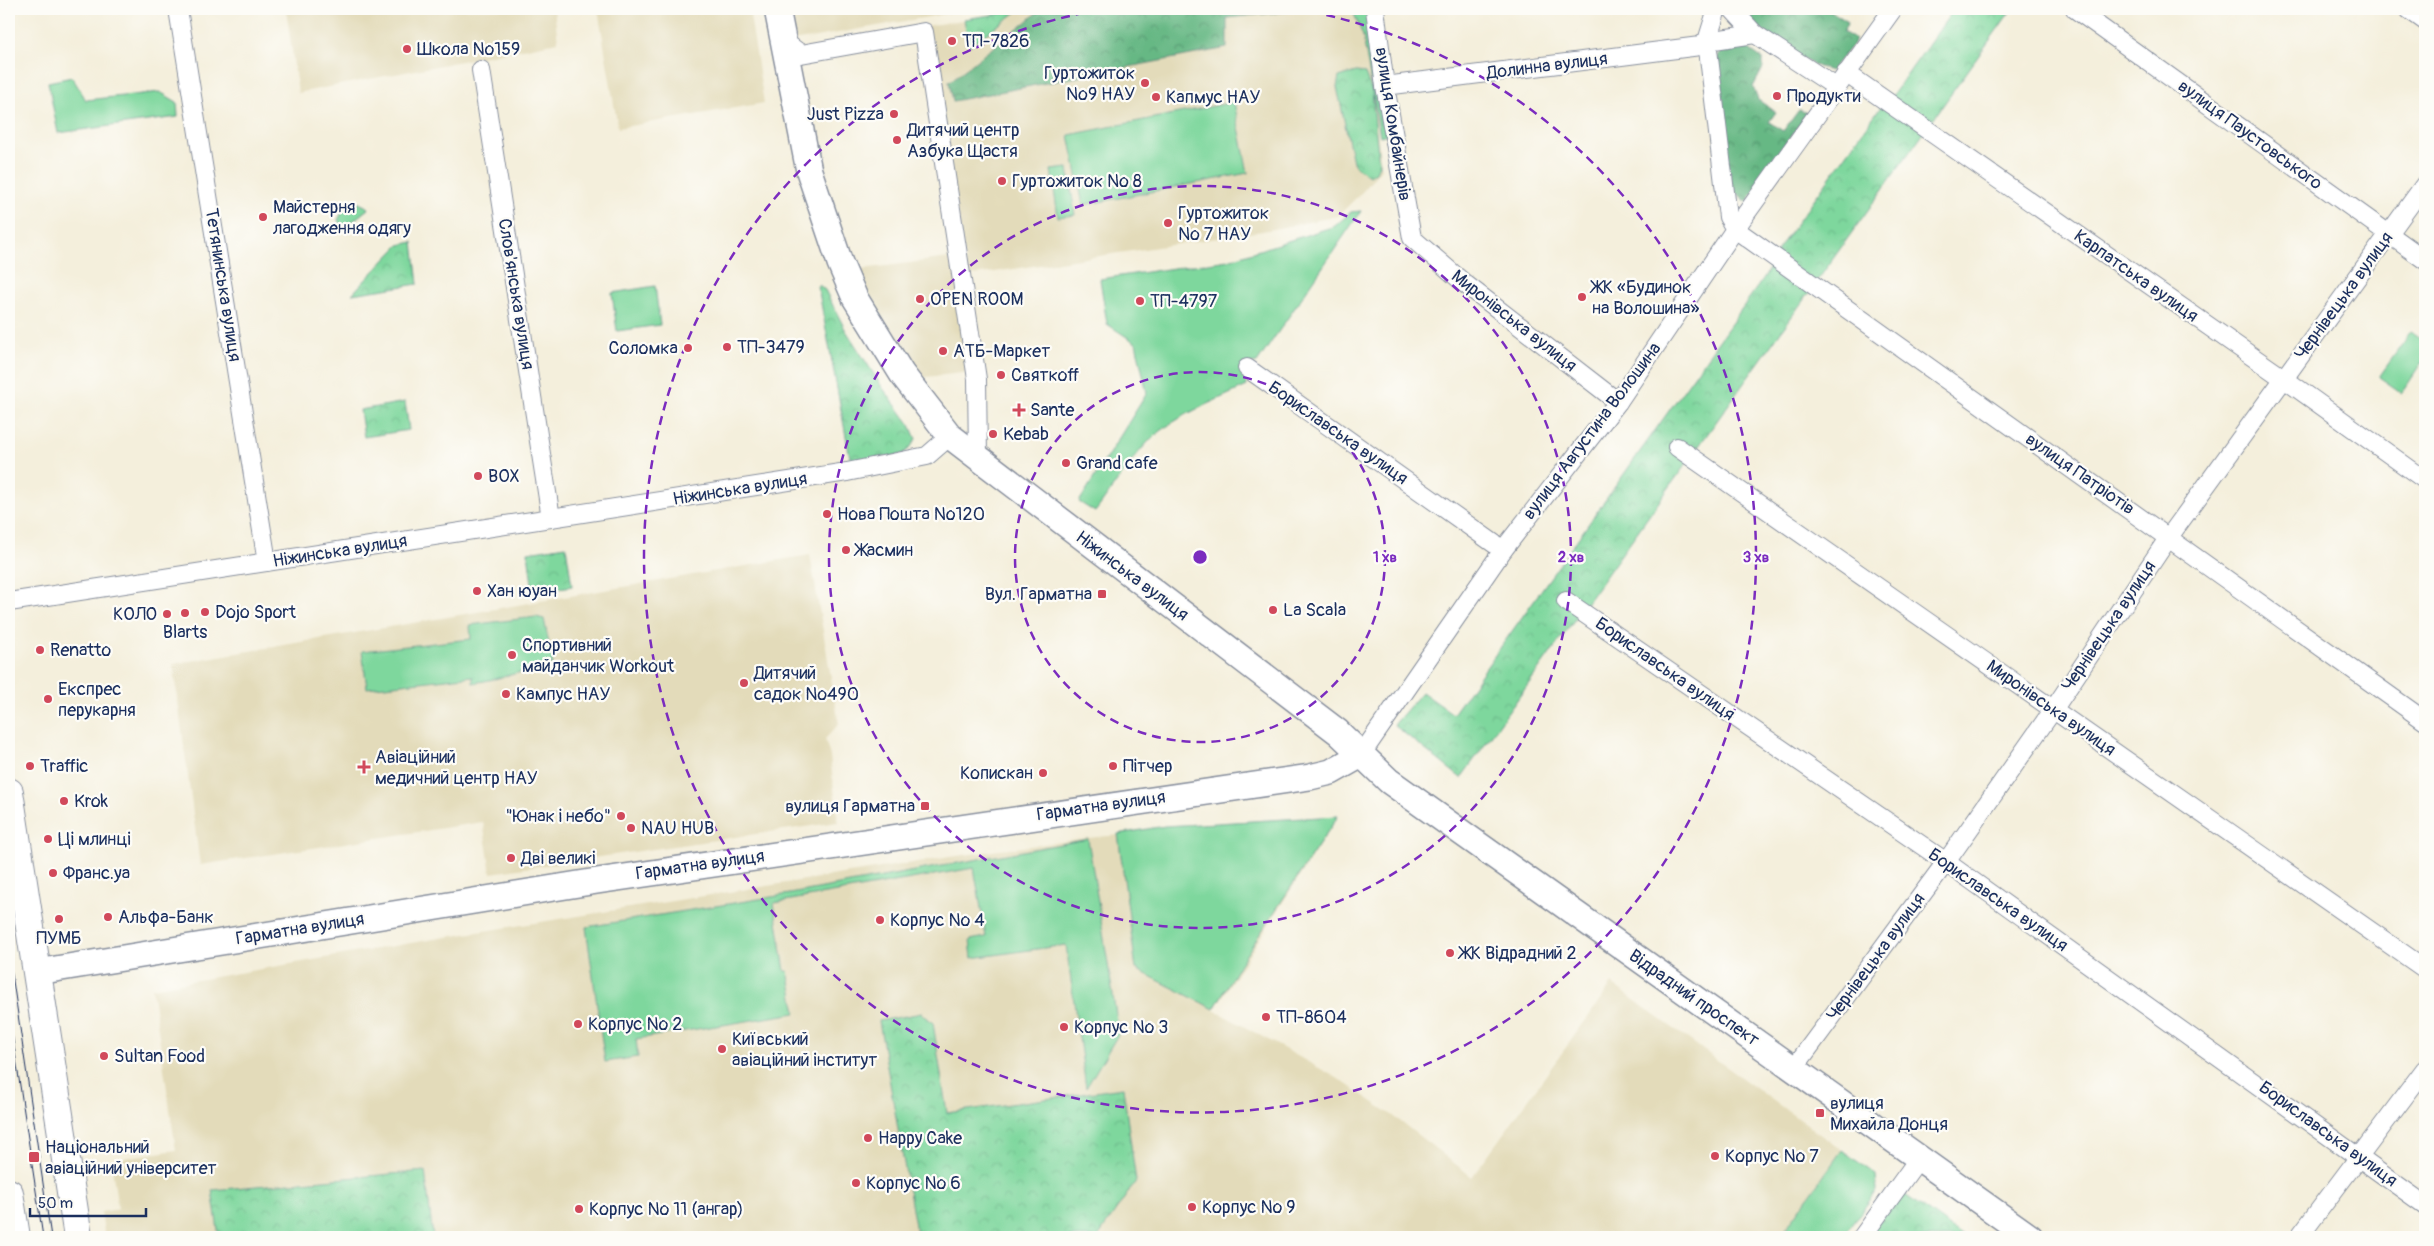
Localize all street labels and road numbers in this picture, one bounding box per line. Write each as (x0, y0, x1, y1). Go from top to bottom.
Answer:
street label: вулиця Комбайнерів (1369, 46, 1417, 202)
street label: Долинна вулиця (1484, 47, 1609, 85)
street label: вулиця Паустовського (2173, 75, 2327, 195)
street label: Тетянинська вулиця (200, 207, 246, 363)
street label: Слов'янська вулиця (493, 217, 539, 371)
street label: Карпатська вулиця (2069, 225, 2203, 327)
street label: Чернівецька вулиця (2290, 227, 2398, 365)
street label: Миронівська вулиця (1447, 265, 1581, 377)
street label: вулиця Августина Волошина (1518, 338, 1666, 524)
street label: Бориславська вулиця (1264, 376, 1412, 490)
street label: вулиця Патріотів (2021, 428, 2139, 520)
street label: Ніжинська вулиця (671, 467, 809, 511)
street label: Ніжинська вулиця (1071, 526, 1193, 626)
street label: Ніжинська вулиця (271, 529, 409, 573)
street label: Чернівецька вулиця (2057, 556, 2161, 696)
street label: Бориславська вулиця (1591, 612, 1739, 726)
street label: Миронівська вулиця (1982, 655, 2120, 761)
street label: Гарматна вулиця (1035, 786, 1167, 826)
street label: Бориславська вулиця (1924, 843, 2072, 957)
street label: Гарматна вулиця (634, 845, 766, 885)
street label: Чернівецька вулиця (1822, 888, 1930, 1026)
street label: Гарматна вулиця (234, 907, 366, 951)
street label: Відрадний проспект (1624, 944, 1764, 1052)
street label: Бориславська вулиця (2254, 1076, 2402, 1192)

